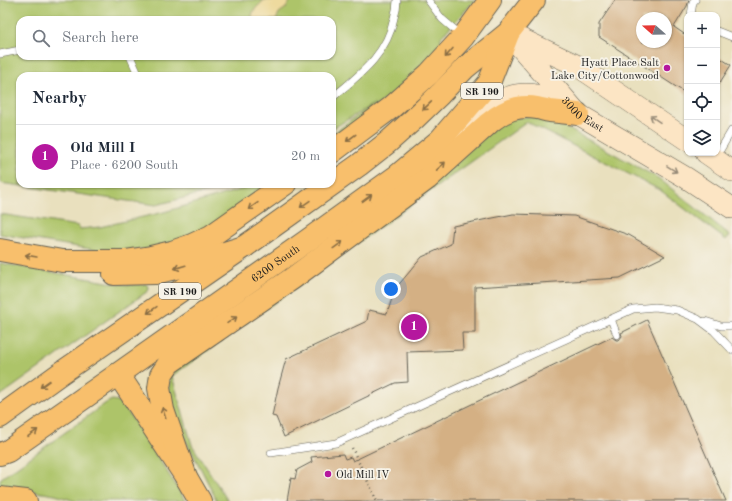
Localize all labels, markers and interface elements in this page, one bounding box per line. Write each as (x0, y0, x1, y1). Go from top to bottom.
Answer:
north arrow (636, 12, 672, 48)
map controls (684, 12, 720, 156)
button: + (684, 12, 720, 48)
search box (16, 16, 336, 60)
icon: search (30, 27, 52, 49)
text: Search here (62, 31, 139, 46)
one-way arrow (444, 47, 453, 58)
button: − (684, 48, 720, 84)
place label: Hyatt Place Salt Lake City/Cottonwood (551, 58, 659, 82)
marker: Hyatt Place Salt Lake City/Cottonwood (662, 63, 672, 73)
road number: SR 190 (461, 83, 503, 99)
button: locate (684, 84, 720, 120)
text: Nearby (32, 90, 87, 107)
street label: 3000 East (559, 95, 605, 135)
one-way arrow (422, 101, 432, 111)
one-way arrow (649, 115, 660, 123)
button: layers (684, 120, 720, 156)
one-way arrow (345, 133, 356, 142)
text: Old Mill I (70, 141, 135, 156)
text: 1 (41, 150, 49, 163)
text: 20 m (291, 150, 320, 163)
text: Place · 6200 South (70, 159, 178, 172)
one-way arrow (436, 162, 446, 171)
one-way arrow (666, 165, 678, 173)
one-way arrow (361, 193, 372, 202)
one-way arrow (299, 200, 310, 208)
one-way arrow (248, 202, 259, 210)
one-way arrow (332, 241, 343, 249)
street label: 6200 South (250, 244, 302, 285)
one-way arrow (25, 252, 38, 260)
one-way arrow (174, 263, 187, 271)
your location (381, 279, 401, 299)
road number: SR 190 (159, 283, 201, 299)
one-way arrow (147, 306, 158, 314)
pin: 1 (401, 312, 427, 342)
one-way arrow (226, 316, 237, 324)
one-way arrow (40, 380, 51, 388)
one-way arrow (160, 407, 167, 420)
one-way arrow (27, 429, 38, 437)
marker: Old Mill IV (323, 469, 333, 479)
place label: Old Mill IV (336, 470, 390, 481)

